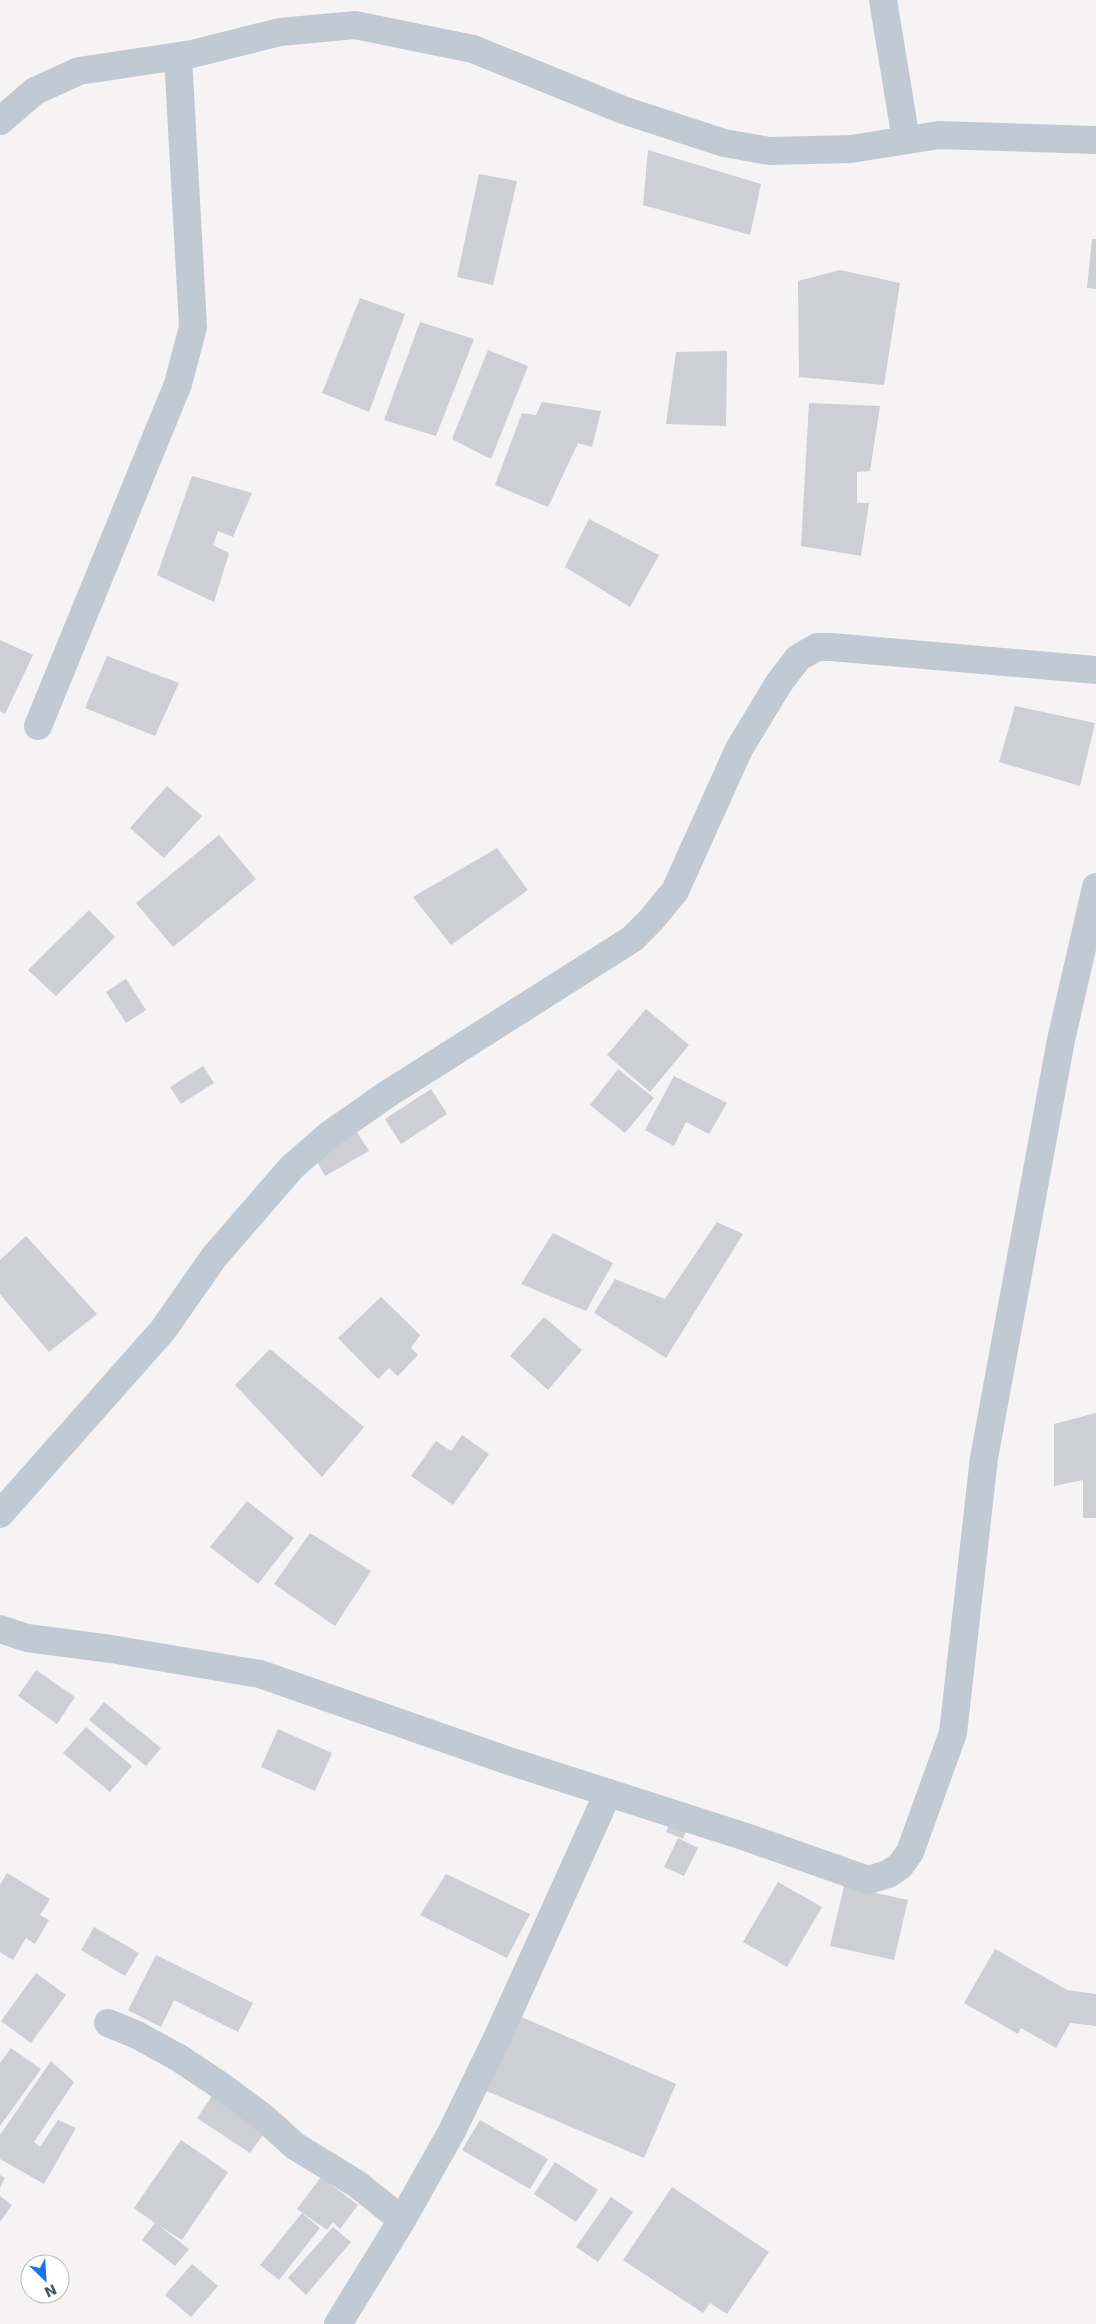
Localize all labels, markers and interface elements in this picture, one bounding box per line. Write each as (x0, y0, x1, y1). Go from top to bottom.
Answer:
north arrow (20, 2254, 70, 2304)
text: N (42, 2281, 59, 2301)

